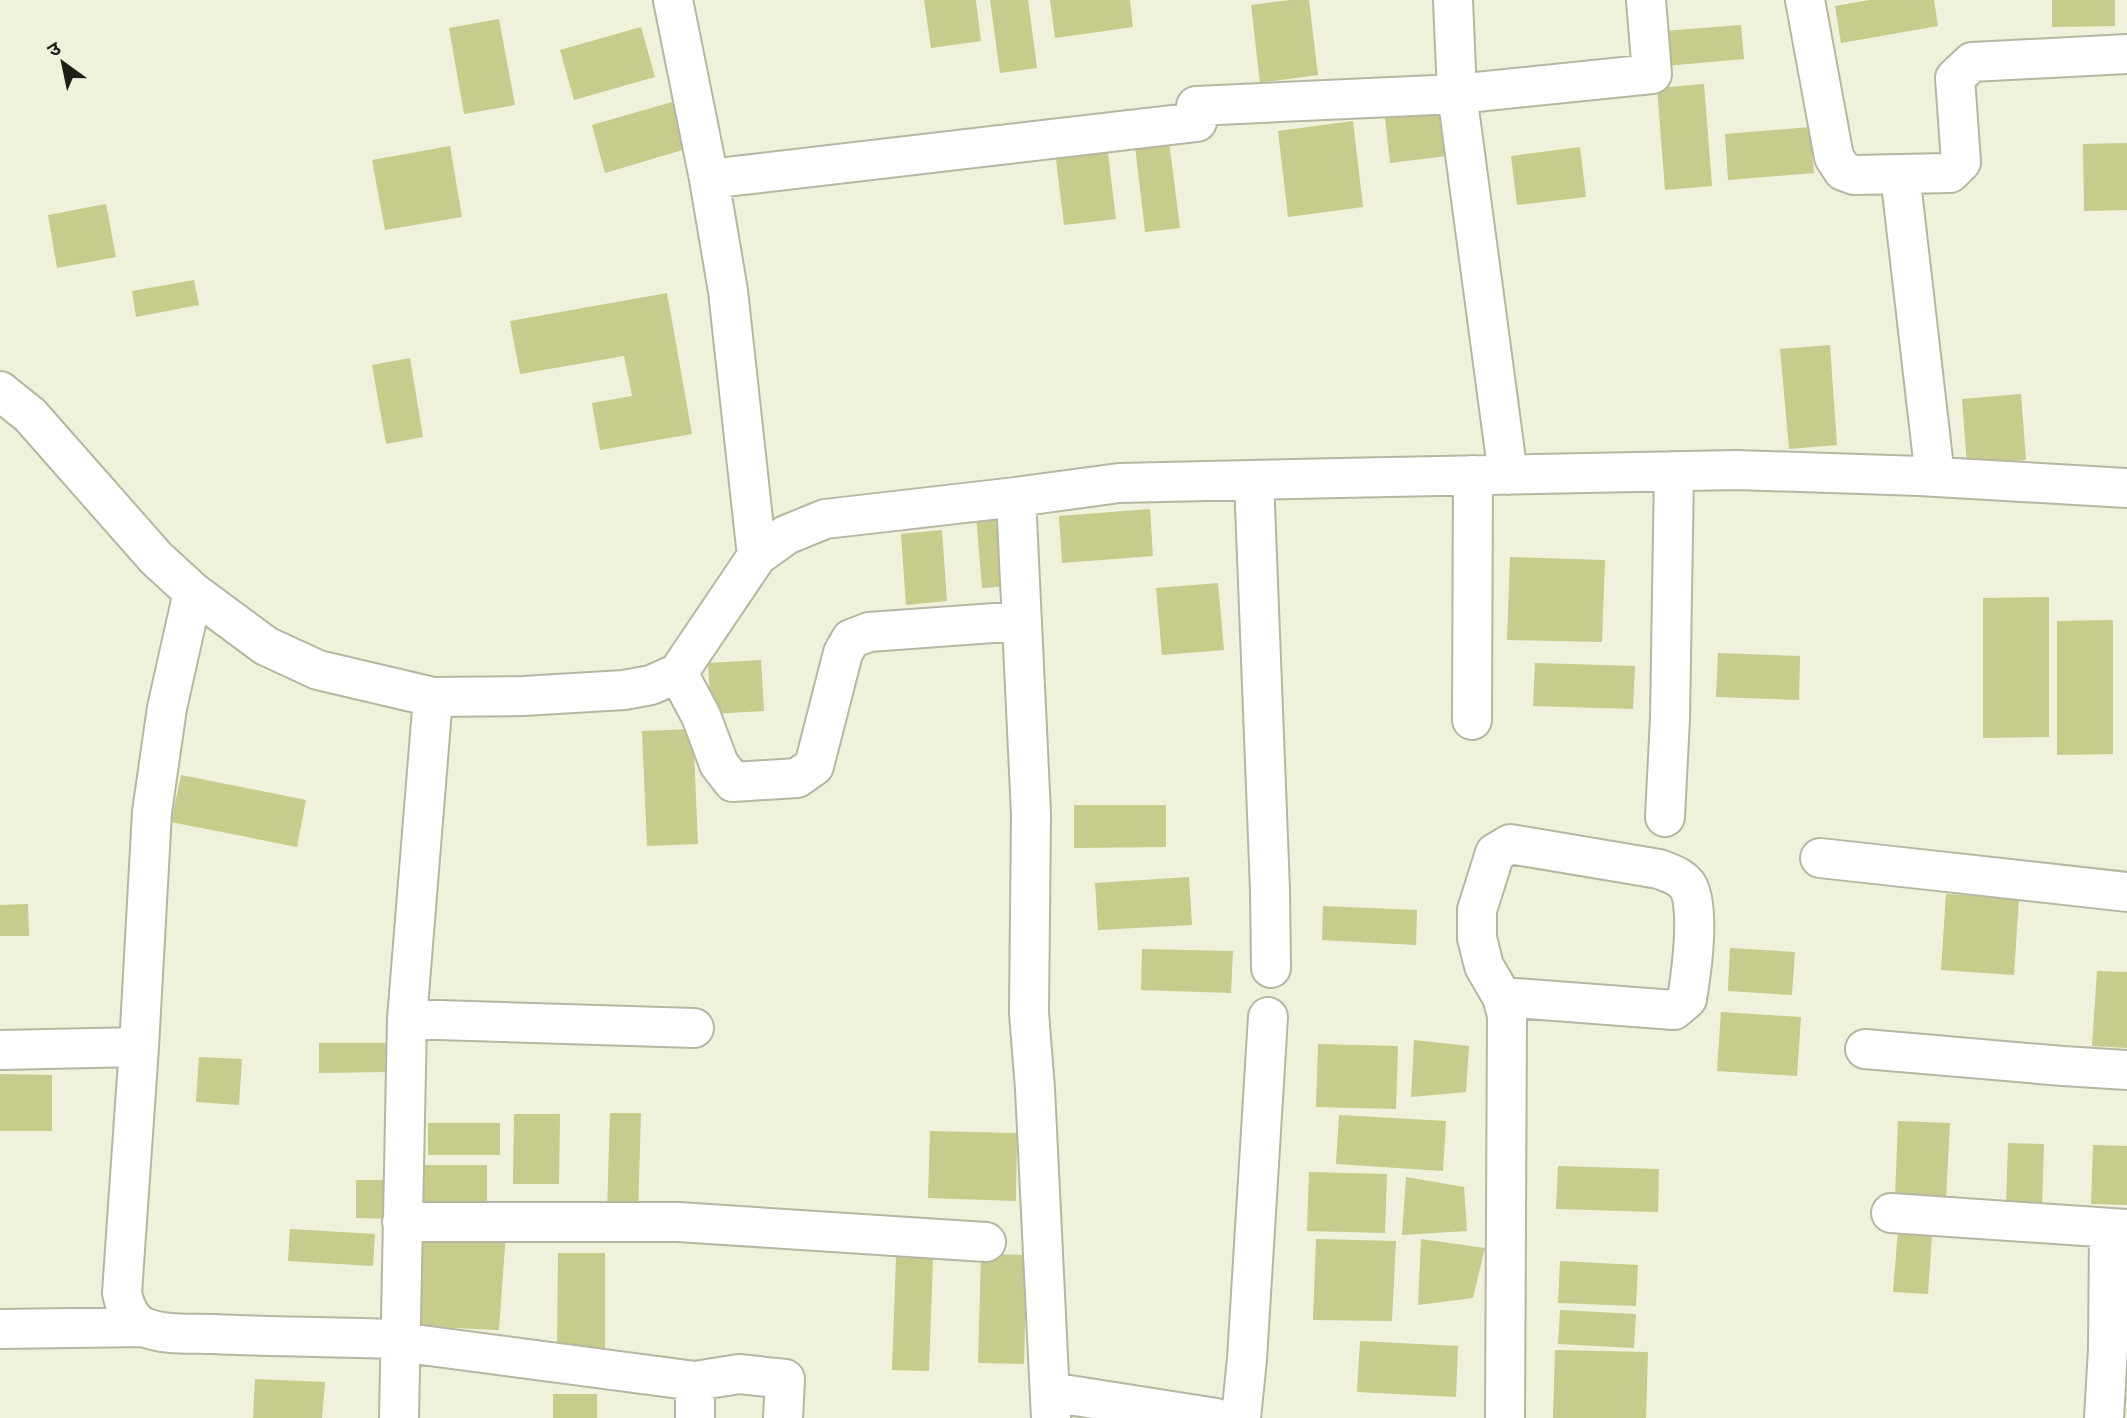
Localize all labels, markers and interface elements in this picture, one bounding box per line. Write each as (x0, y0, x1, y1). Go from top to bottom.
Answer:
north arrow (28, 28, 98, 98)
text: उ (42, 34, 66, 63)

